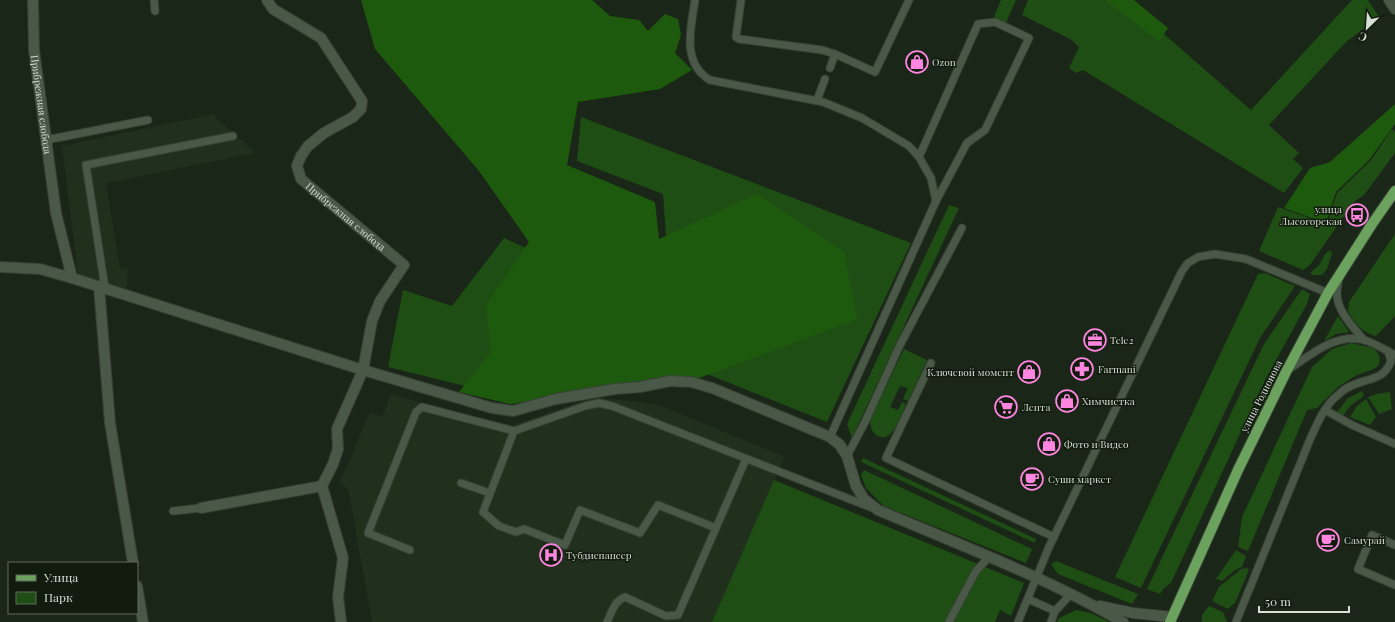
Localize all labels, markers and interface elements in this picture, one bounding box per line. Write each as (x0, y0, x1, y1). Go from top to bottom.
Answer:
north arrow (1347, 8, 1387, 48)
text: С (1356, 29, 1369, 46)
shop icon: Ozon (904, 49, 930, 75)
street label: Прибрежная слобода (28, 54, 55, 155)
place label: Ozon (932, 55, 956, 69)
street label: Прибрежная слобода (303, 179, 389, 254)
place label: улица Лысогорская (1279, 202, 1343, 228)
bus stop icon: улица Лысогорская (1344, 202, 1370, 228)
office icon: Tele2 (1082, 327, 1108, 353)
place label: Tele2 (1110, 333, 1134, 347)
pharmacy icon: Farmani (1069, 356, 1095, 382)
street label: улица Родионова (1236, 358, 1285, 435)
shop icon: Ключевой момент (1016, 359, 1042, 385)
place label: Farmani (1098, 362, 1136, 376)
place label: Ключевой момент (927, 365, 1014, 379)
shop icon: Химчистка (1054, 388, 1080, 414)
supermarket icon: Лента (993, 394, 1019, 420)
place label: Химчистка (1082, 394, 1135, 408)
place label: Лента (1021, 400, 1050, 414)
shop icon: Фото и Видео (1036, 431, 1062, 457)
place label: Фото и Видео (1064, 437, 1129, 451)
cafe icon: Суши маркет (1019, 466, 1045, 492)
place label: Суши маркет (1048, 472, 1112, 486)
cafe icon: Самурай (1315, 527, 1341, 553)
place label: Самурай (1344, 533, 1385, 547)
hospital icon: Тубдиспансер (538, 542, 564, 568)
place label: Тубдиспансер (566, 548, 632, 562)
legend (8, 562, 138, 614)
text: Улица (43, 569, 78, 585)
scale bar (1259, 588, 1349, 614)
text: Парк (44, 589, 73, 605)
text: 50 m (1265, 593, 1291, 609)

